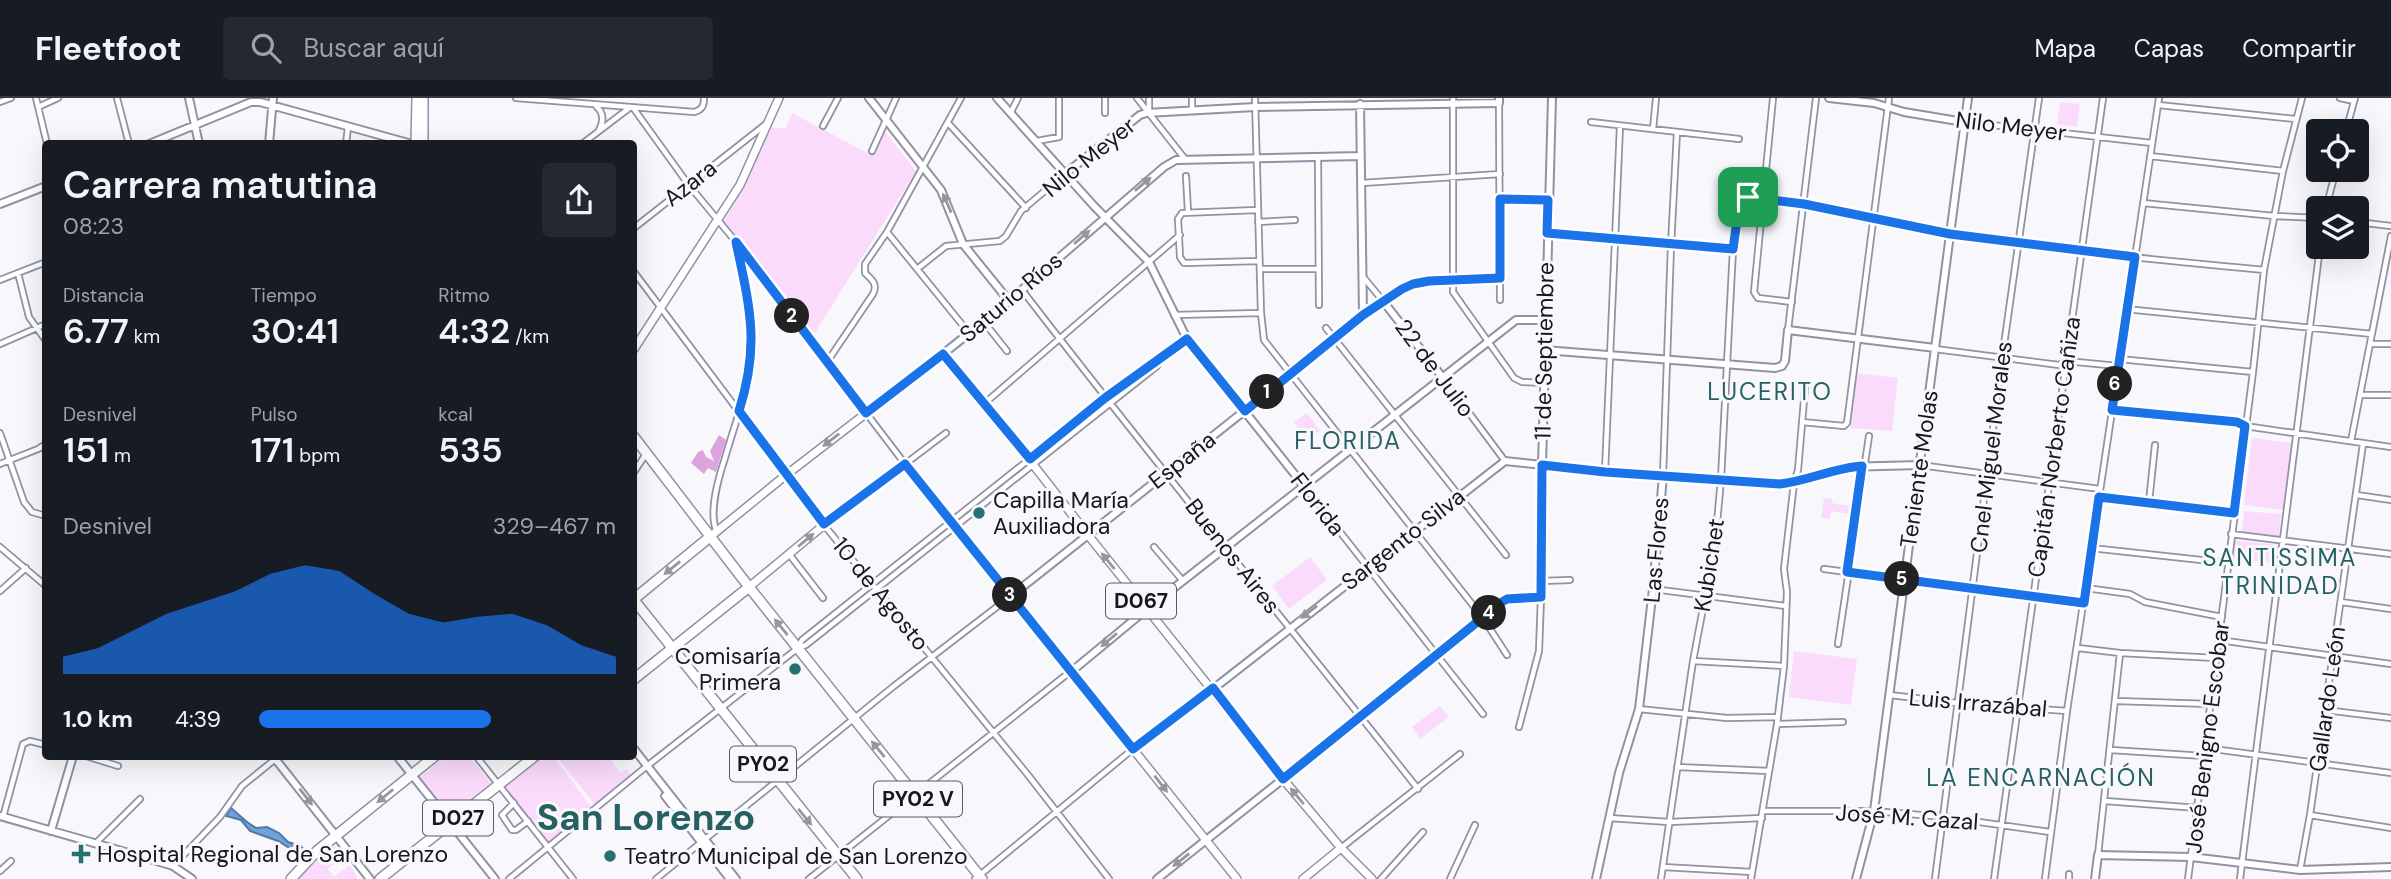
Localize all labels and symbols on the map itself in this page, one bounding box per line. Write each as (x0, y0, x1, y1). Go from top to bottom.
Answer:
street label: Nilo Meyer (1954, 104, 2068, 148)
street label: Nilo Meyer (1036, 110, 1142, 204)
street label: Azara (657, 153, 723, 213)
pin (1718, 167, 1778, 227)
one-way arrow (1135, 177, 1152, 192)
one-way arrow (941, 193, 953, 213)
one-way arrow (1073, 229, 1091, 245)
street label: Saturio Ríos (953, 245, 1069, 349)
street label: 11 de Septiembre (1527, 262, 1561, 440)
pin: 2 (774, 298, 810, 333)
street label: 22 de Julio (1388, 313, 1482, 423)
street label: Capitán Norberto Cañiza (2021, 315, 2087, 579)
street label: Cnel Miguel Morales (1963, 339, 2019, 555)
pin: 6 (2098, 366, 2132, 402)
pin: 1 (1250, 374, 1284, 410)
district label: LUCERITO (1707, 376, 1833, 407)
street label: Teniente Molas (1893, 388, 1945, 550)
street label: España (1142, 424, 1222, 496)
district label: FLORIDA (1294, 425, 1402, 456)
one-way arrow (822, 433, 840, 447)
street label: Florida (1284, 466, 1352, 542)
street label: Sargento Silva (1335, 481, 1471, 597)
place label: Capilla María Auxiliadora (993, 485, 1129, 541)
street label: Buenos Aires (1179, 492, 1287, 620)
street label: Las Flores (1636, 496, 1676, 604)
marker: Capilla María Auxiliadora (971, 505, 987, 521)
street label: Kubichet (1687, 516, 1731, 614)
street label: 10 de Agosto (826, 531, 936, 657)
one-way arrow (797, 533, 814, 548)
district label: SANTISSIMA TRINIDAD (2202, 542, 2358, 601)
one-way arrow (1101, 552, 1116, 570)
one-way arrow (664, 560, 682, 575)
pin: 5 (1884, 561, 1920, 596)
pin: 3 (992, 578, 1028, 612)
road number: D067 (1106, 584, 1176, 618)
pin: 4 (1472, 596, 1506, 630)
one-way arrow (1300, 605, 1318, 620)
one-way arrow (774, 619, 789, 637)
street label: José Benigno Escobar (2178, 619, 2236, 855)
street label: Gallardo León (2302, 624, 2352, 774)
one-way arrow (1101, 632, 1118, 647)
place label: Comisaría Primera (675, 641, 781, 697)
marker: Comisaría Primera (787, 661, 803, 677)
street label: Luis Irrazábal (1908, 682, 2048, 724)
one-way arrow (871, 741, 886, 759)
road number: PY02 (730, 746, 796, 782)
district label: LA ENCARNACIÓN (1926, 762, 2156, 793)
one-way arrow (1153, 774, 1168, 792)
road number: PY02 V (874, 782, 962, 816)
one-way arrow (1290, 787, 1305, 804)
one-way arrow (298, 788, 313, 806)
one-way arrow (377, 788, 395, 803)
district label: San Lorenzo (537, 793, 755, 841)
street label: José M. Cazal (1835, 797, 1979, 837)
road number: D027 (423, 800, 493, 836)
one-way arrow (798, 807, 813, 825)
place label: Hospital Regional de San Lorenzo (97, 839, 448, 869)
place label: Teatro Municipal de San Lorenzo (624, 841, 968, 871)
marker: Hospital Regional de San Lorenzo (71, 844, 91, 864)
marker: Teatro Municipal de San Lorenzo (602, 848, 618, 864)
one-way arrow (1173, 853, 1191, 868)

